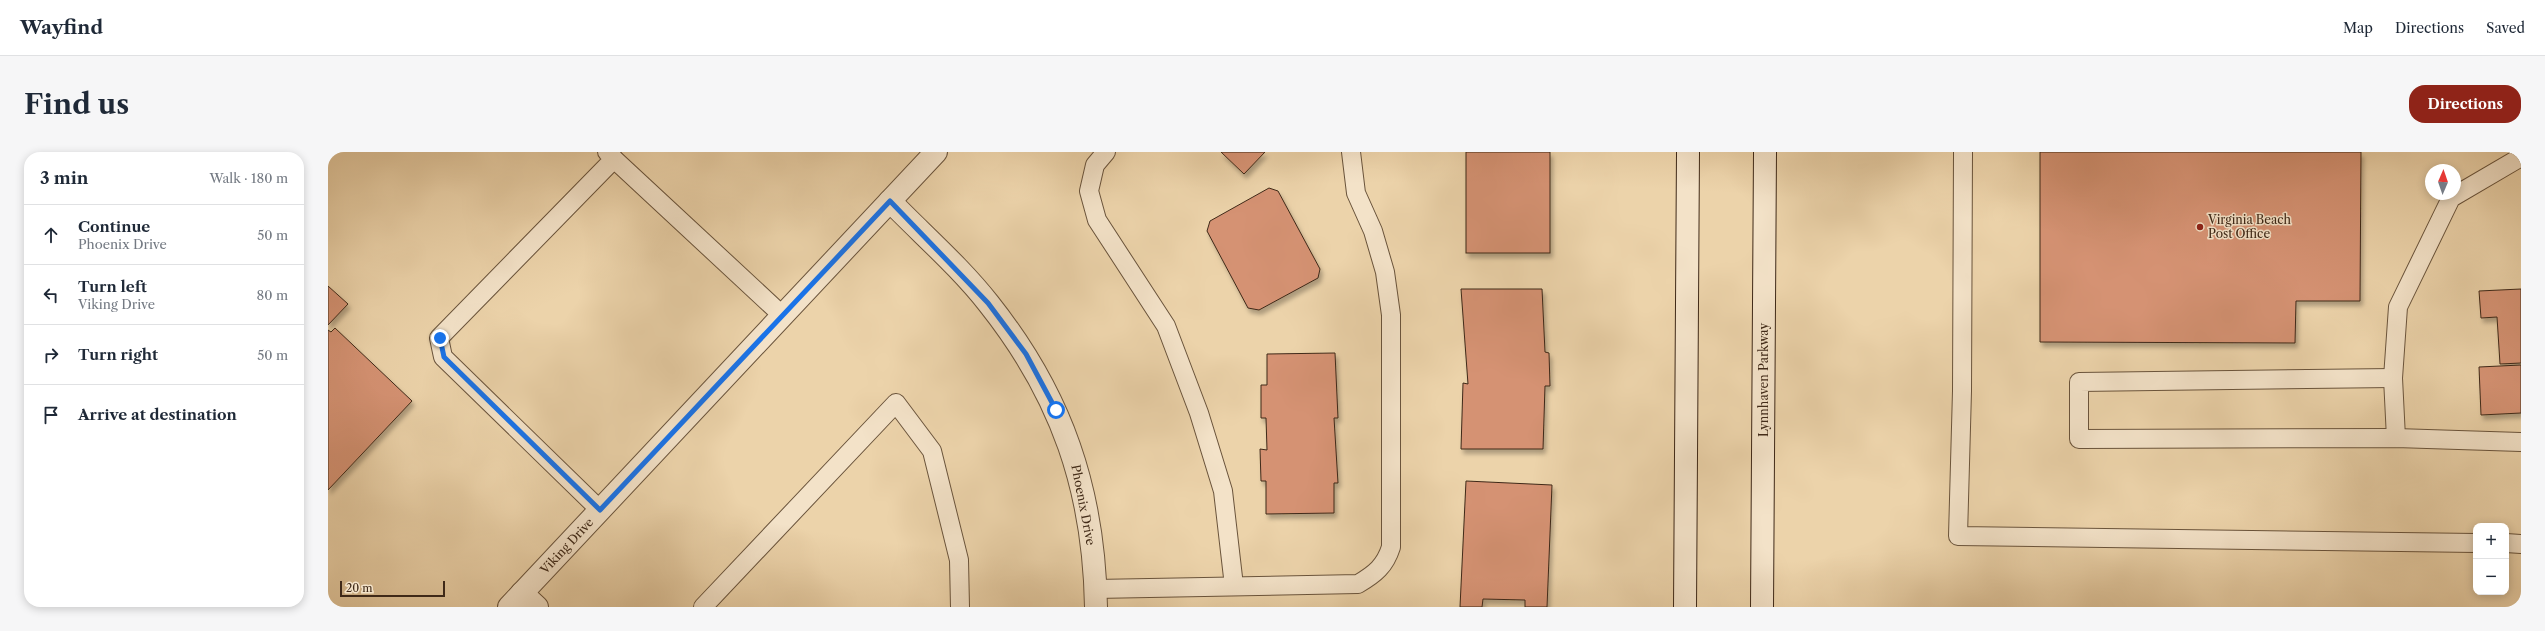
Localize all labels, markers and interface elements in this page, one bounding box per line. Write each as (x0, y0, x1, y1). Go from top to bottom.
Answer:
text: Wayfind (20, 16, 103, 39)
text: Map (2343, 19, 2373, 37)
text: Directions (2395, 19, 2464, 37)
text: Saved (2486, 19, 2525, 37)
button: Directions (2409, 85, 2521, 123)
text: Find us (24, 87, 129, 121)
north arrow (2425, 164, 2461, 200)
text: 3 min (40, 168, 89, 188)
text: Walk · 180 m (209, 170, 288, 186)
place label: Virginia Beach Post Office (2207, 212, 2292, 241)
text: Continue (78, 217, 150, 236)
marker: Virginia Beach Post Office (2195, 222, 2205, 232)
icon: ahead (40, 224, 62, 246)
text: 50 m (257, 227, 288, 243)
text: Phoenix Drive (78, 236, 167, 252)
text: Turn left (78, 277, 147, 296)
icon: left (40, 284, 62, 306)
text: 80 m (256, 287, 288, 303)
text: Viking Drive (78, 296, 155, 312)
street label: Lynnhaven Parkway (1756, 323, 1771, 437)
route end (431, 329, 449, 347)
icon: right (40, 344, 62, 366)
text: Turn right (78, 345, 158, 364)
text: 50 m (257, 347, 288, 363)
route start (1047, 401, 1065, 419)
icon: arrive (40, 404, 62, 426)
text: Arrive at destination (78, 405, 237, 424)
street label: Phoenix Drive (1068, 463, 1099, 547)
street label: Viking Drive (536, 514, 597, 578)
map controls (2473, 523, 2509, 595)
button: + (2473, 523, 2509, 559)
button: − (2473, 559, 2509, 595)
scale bar (340, 579, 445, 598)
text: 20 m (346, 581, 372, 595)

